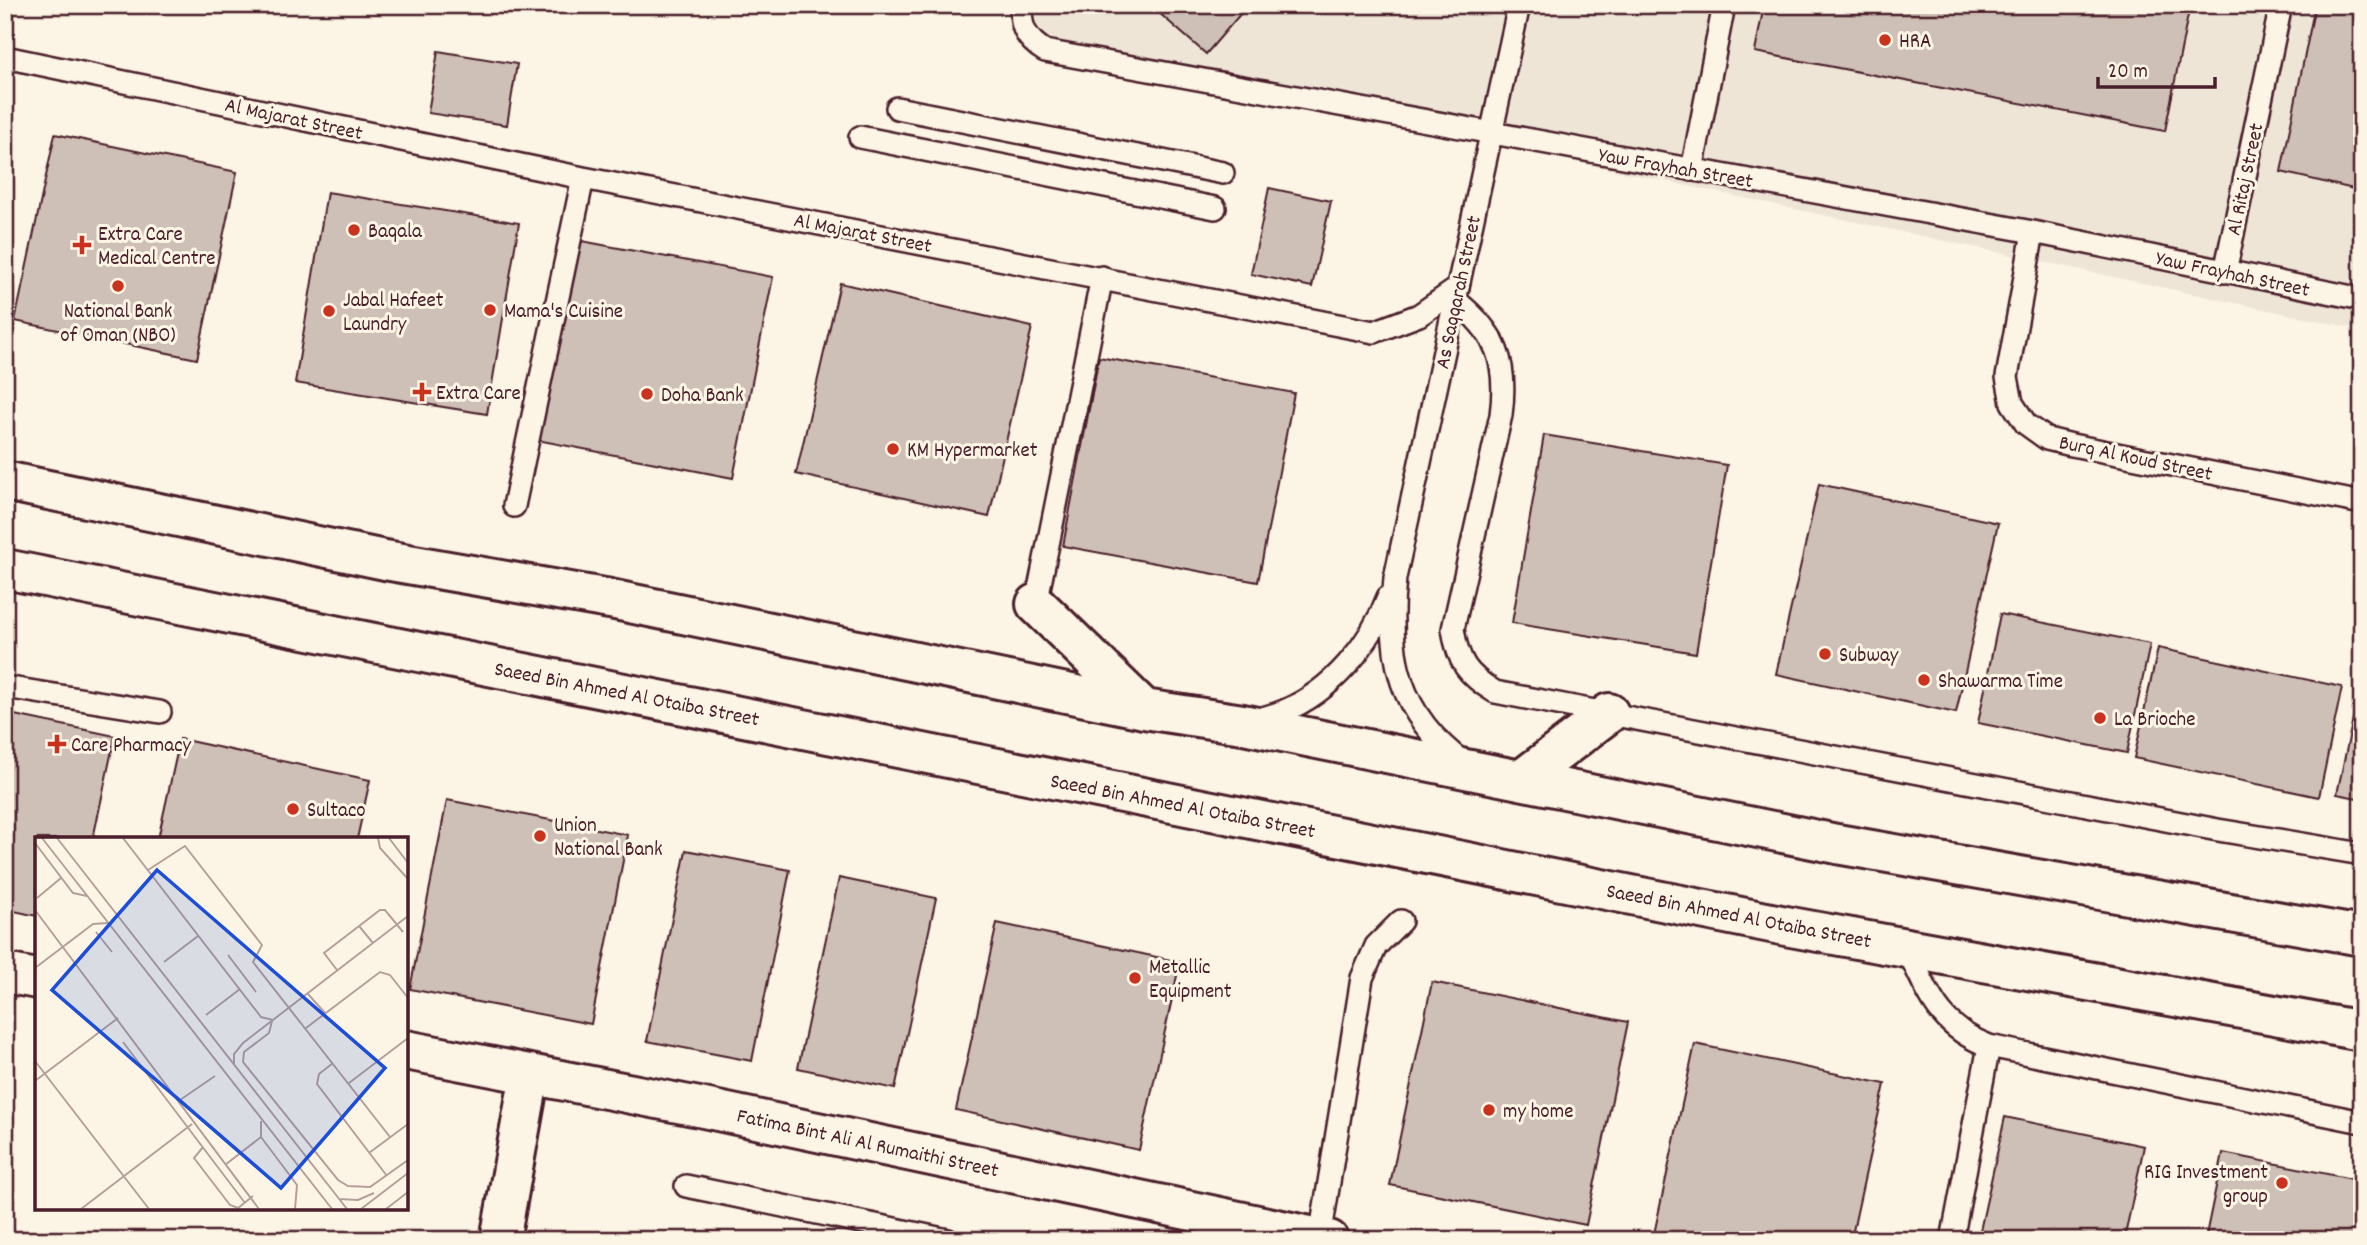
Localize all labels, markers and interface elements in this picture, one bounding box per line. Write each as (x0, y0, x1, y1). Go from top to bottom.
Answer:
place label: HRA (1899, 28, 1931, 58)
marker: HRA (1877, 32, 1893, 48)
scale bar (2098, 46, 2215, 90)
text: 20 m (2108, 58, 2148, 88)
street label: Al Majarat Street (222, 92, 365, 150)
street label: Al Ritaj Street (2220, 120, 2274, 239)
street label: Yaw Frayhah Street (1596, 142, 1755, 198)
street label: Al Majarat Street (791, 207, 934, 263)
street label: As Saqqarah Street (1429, 213, 1491, 372)
place label: Baqala (368, 218, 423, 248)
place label: Extra Care Medical Centre (98, 221, 215, 275)
marker: Baqala (346, 222, 362, 238)
marker: Extra Care Medical Centre (72, 235, 92, 255)
street label: Yaw Frayhah Street (2153, 245, 2312, 307)
marker: National Bank of Oman (NBO) (110, 278, 126, 294)
place label: Jabal Hafeet Laundry (343, 287, 444, 341)
place label: National Bank of Oman (NBO) (60, 298, 176, 352)
place label: Mama's Cuisine (504, 298, 623, 328)
marker: Mama's Cuisine (482, 302, 498, 318)
marker: Jabal Hafeet Laundry (321, 303, 337, 319)
place label: Extra Care (436, 380, 521, 410)
place label: Doha Bank (661, 382, 744, 412)
marker: Extra Care (414, 384, 430, 400)
marker: Doha Bank (639, 386, 655, 402)
street label: Burq Al Koud Street (2056, 429, 2215, 491)
place label: KM Hypermarket (907, 437, 1038, 467)
marker: KM Hypermarket (885, 441, 901, 457)
place label: Subway (1839, 642, 1899, 672)
marker: Subway (1817, 646, 1833, 662)
street label: Saeed Bin Ahmed Al Otaiba Street (491, 656, 762, 736)
place label: Shawarma Time (1938, 668, 2063, 698)
marker: Shawarma Time (1916, 672, 1932, 688)
place label: La Brioche (2114, 706, 2195, 736)
marker: La Brioche (2092, 710, 2108, 726)
place label: Care Pharmacy (71, 732, 192, 762)
marker: Care Pharmacy (49, 736, 65, 752)
street label: Saeed Bin Ahmed Al Otaiba Street (1047, 768, 1318, 848)
place label: Sultaco (307, 797, 366, 827)
marker: Sultaco (285, 801, 301, 817)
place label: Union National Bank (554, 812, 663, 866)
marker: Union National Bank (532, 828, 548, 844)
inset map (35, 837, 408, 1210)
street label: Saeed Bin Ahmed Al Otaiba Street (1603, 878, 1874, 958)
place label: Metallic Equipment (1149, 954, 1232, 1008)
marker: Metallic Equipment (1127, 970, 1143, 986)
place label: my home (1503, 1098, 1573, 1128)
marker: my home (1481, 1102, 1497, 1118)
street label: Fatima Bint Ali Al Rumaithi Street (734, 1103, 1001, 1187)
place label: RIG Investment group (2144, 1159, 2268, 1213)
marker: RIG Investment group (2274, 1175, 2290, 1191)

